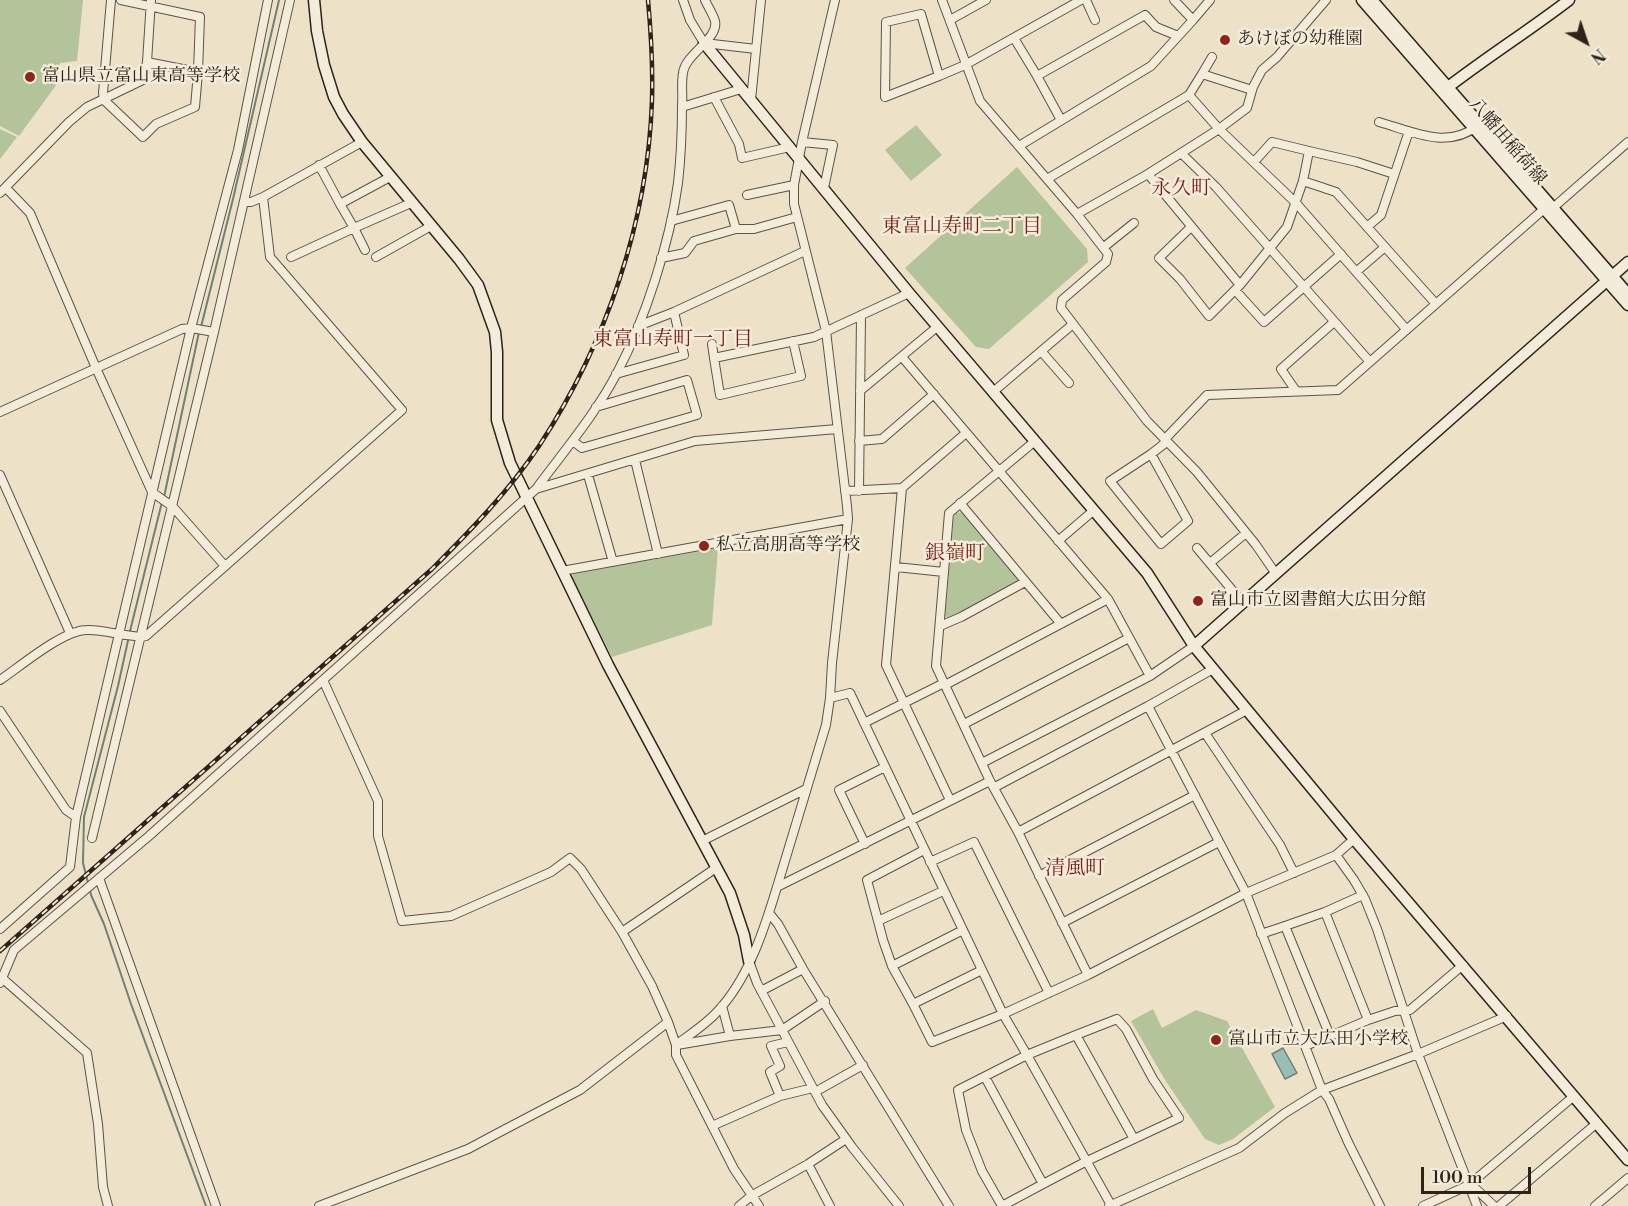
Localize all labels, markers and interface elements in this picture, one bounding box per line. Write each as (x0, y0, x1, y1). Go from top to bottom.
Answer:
north arrow (1556, 12, 1616, 72)
place label: あけぼの幼稚園 (1237, 29, 1363, 51)
marker: あけぼの幼稚園 (1218, 33, 1232, 47)
text: N (1586, 44, 1609, 68)
place label: 富山県立富山東高等学校 (42, 66, 240, 88)
marker: 富山県立富山東高等学校 (23, 70, 37, 84)
street label: 八幡田稲荷線 (1463, 94, 1551, 190)
district label: 永久町 (1151, 177, 1211, 201)
district label: 東富山寿町二丁目 (882, 215, 1042, 239)
district label: 東富山寿町一丁目 (593, 328, 753, 352)
place label: 私立高朋高等学校 (716, 535, 860, 557)
marker: 私立高朋高等学校 (697, 539, 711, 553)
district label: 銀嶺町 (925, 542, 985, 566)
place label: 富山市立図書館大広田分館 (1210, 590, 1426, 612)
marker: 富山市立図書館大広田分館 (1191, 594, 1205, 608)
district label: 清風町 (1045, 857, 1105, 881)
place label: 富山市立大広田小学校 (1228, 1029, 1408, 1051)
marker: 富山市立大広田小学校 (1209, 1033, 1223, 1047)
scale bar (1424, 1155, 1534, 1193)
text: 100 m (1432, 1166, 1483, 1189)

